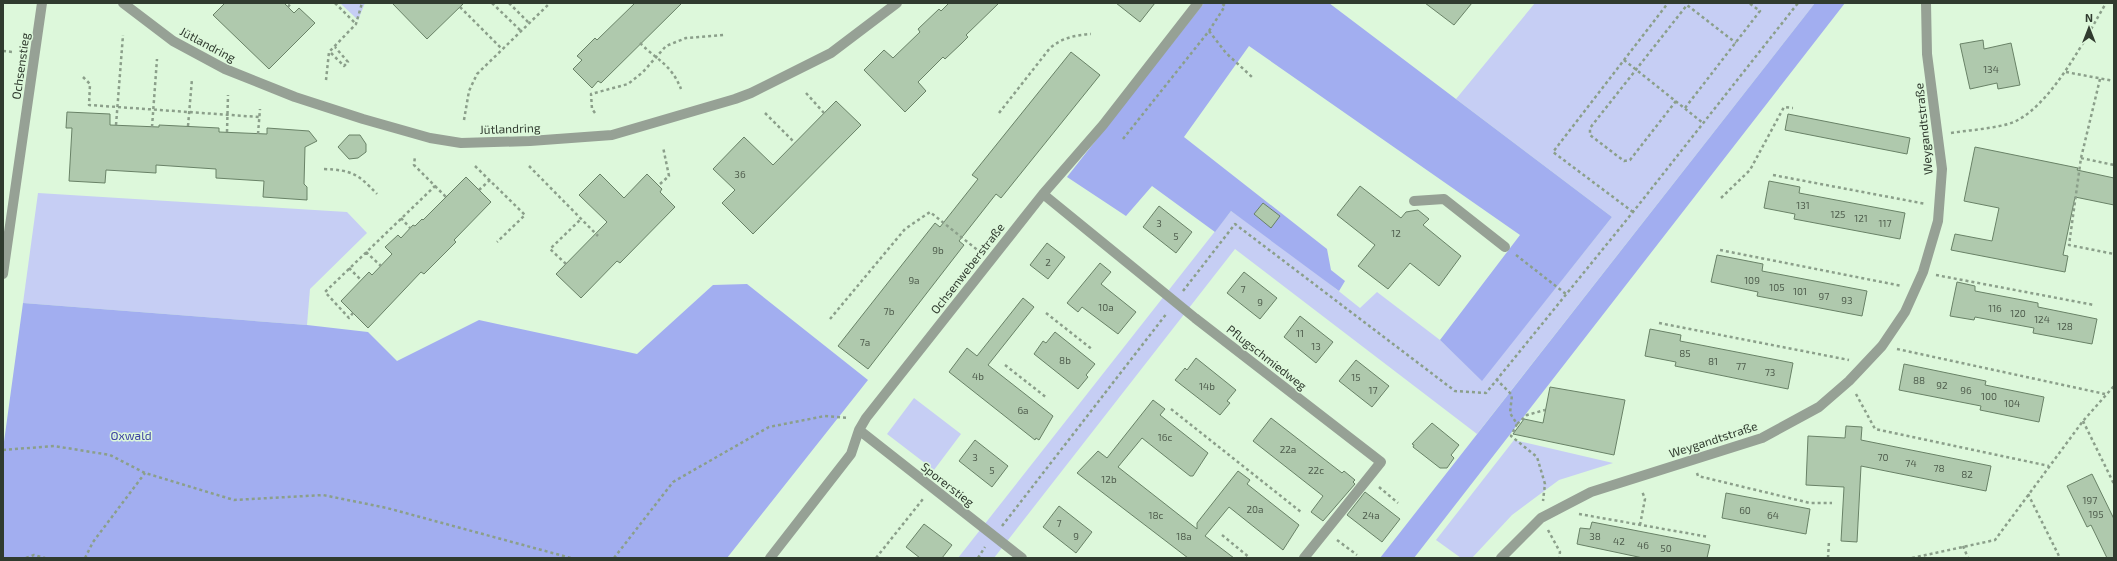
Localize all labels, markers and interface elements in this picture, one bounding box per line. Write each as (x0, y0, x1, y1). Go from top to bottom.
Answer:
north arrow (2069, 8, 2109, 48)
text: N (2085, 11, 2093, 24)
street label: Jütlandring (178, 24, 238, 65)
street label: Ochsenstieg (8, 31, 32, 100)
house number: 134 (1983, 63, 1999, 75)
street label: Weygandtstraße (1911, 82, 1935, 176)
street label: Jütlandring (479, 120, 541, 136)
house number: 36 (734, 168, 746, 180)
house number: 131 (1796, 199, 1810, 211)
house number: 125 (1831, 208, 1845, 220)
house number: 121 (1854, 212, 1868, 224)
house number: 3 (1156, 217, 1162, 229)
house number: 117 (1878, 217, 1892, 229)
street label: Ochsenweberstraße (927, 220, 1007, 316)
house number: 12 (1391, 227, 1401, 239)
house number: 5 (1173, 230, 1179, 242)
house number: 9b (932, 244, 944, 256)
house number: 2 (1045, 256, 1051, 268)
house number: 9a (908, 274, 920, 286)
house number: 109 (1744, 274, 1760, 286)
house number: 105 (1769, 281, 1785, 293)
house number: 7 (1240, 283, 1246, 295)
house number: 101 (1793, 285, 1807, 297)
house number: 97 (1819, 290, 1829, 302)
house number: 93 (1841, 294, 1853, 306)
house number: 9 (1257, 296, 1263, 308)
house number: 10a (1098, 301, 1114, 313)
house number: 116 (1988, 302, 2002, 314)
house number: 7b (884, 305, 895, 317)
house number: 120 (2010, 307, 2026, 319)
house number: 124 (2034, 313, 2050, 325)
house number: 128 (2057, 320, 2073, 332)
street label: Pflugschmiedweg (1224, 322, 1310, 393)
house number: 11 (1296, 327, 1304, 339)
house number: 7a (860, 336, 870, 348)
house number: 13 (1311, 340, 1321, 352)
house number: 85 (1679, 347, 1691, 359)
house number: 8b (1059, 354, 1071, 366)
house number: 81 (1708, 355, 1718, 367)
house number: 77 (1736, 360, 1746, 372)
house number: 73 (1765, 366, 1775, 378)
house number: 4b (972, 370, 984, 382)
house number: 15 (1351, 371, 1361, 383)
house number: 88 (1913, 374, 1925, 386)
house number: 92 (1936, 379, 1948, 391)
house number: 14b (1199, 380, 1215, 392)
house number: 17 (1368, 384, 1378, 396)
house number: 96 (1960, 384, 1972, 396)
house number: 100 (1981, 390, 1997, 402)
house number: 104 (2004, 397, 2020, 409)
house number: 6a (1017, 404, 1029, 416)
street label: Weygandtstraße (1667, 418, 1759, 460)
park label: Oxwald (110, 428, 152, 442)
house number: 16c (1158, 431, 1172, 443)
house number: 22a (1280, 443, 1296, 455)
house number: 3 (972, 451, 978, 463)
house number: 70 (1877, 451, 1889, 463)
house number: 74 (1905, 457, 1917, 469)
street label: Sporerstieg (919, 459, 977, 509)
house number: 78 (1933, 462, 1945, 474)
house number: 5 (989, 464, 995, 476)
house number: 22c (1308, 464, 1324, 476)
house number: 82 (1961, 468, 1973, 480)
house number: 12b (1101, 473, 1117, 485)
house number: 197 (2083, 494, 2097, 506)
house number: 20a (1246, 503, 1264, 515)
house number: 60 (1739, 504, 1751, 516)
house number: 195 (2088, 508, 2104, 520)
house number: 18c (1149, 509, 1164, 521)
house number: 24a (1362, 509, 1380, 521)
house number: 64 (1767, 509, 1779, 521)
house number: 7 (1056, 517, 1062, 529)
house number: 9 (1073, 530, 1079, 542)
house number: 18a (1176, 530, 1192, 542)
house number: 38 (1589, 530, 1601, 542)
house number: 42 (1613, 535, 1625, 547)
house number: 46 (1637, 539, 1649, 551)
house number: 50 (1660, 542, 1672, 554)

